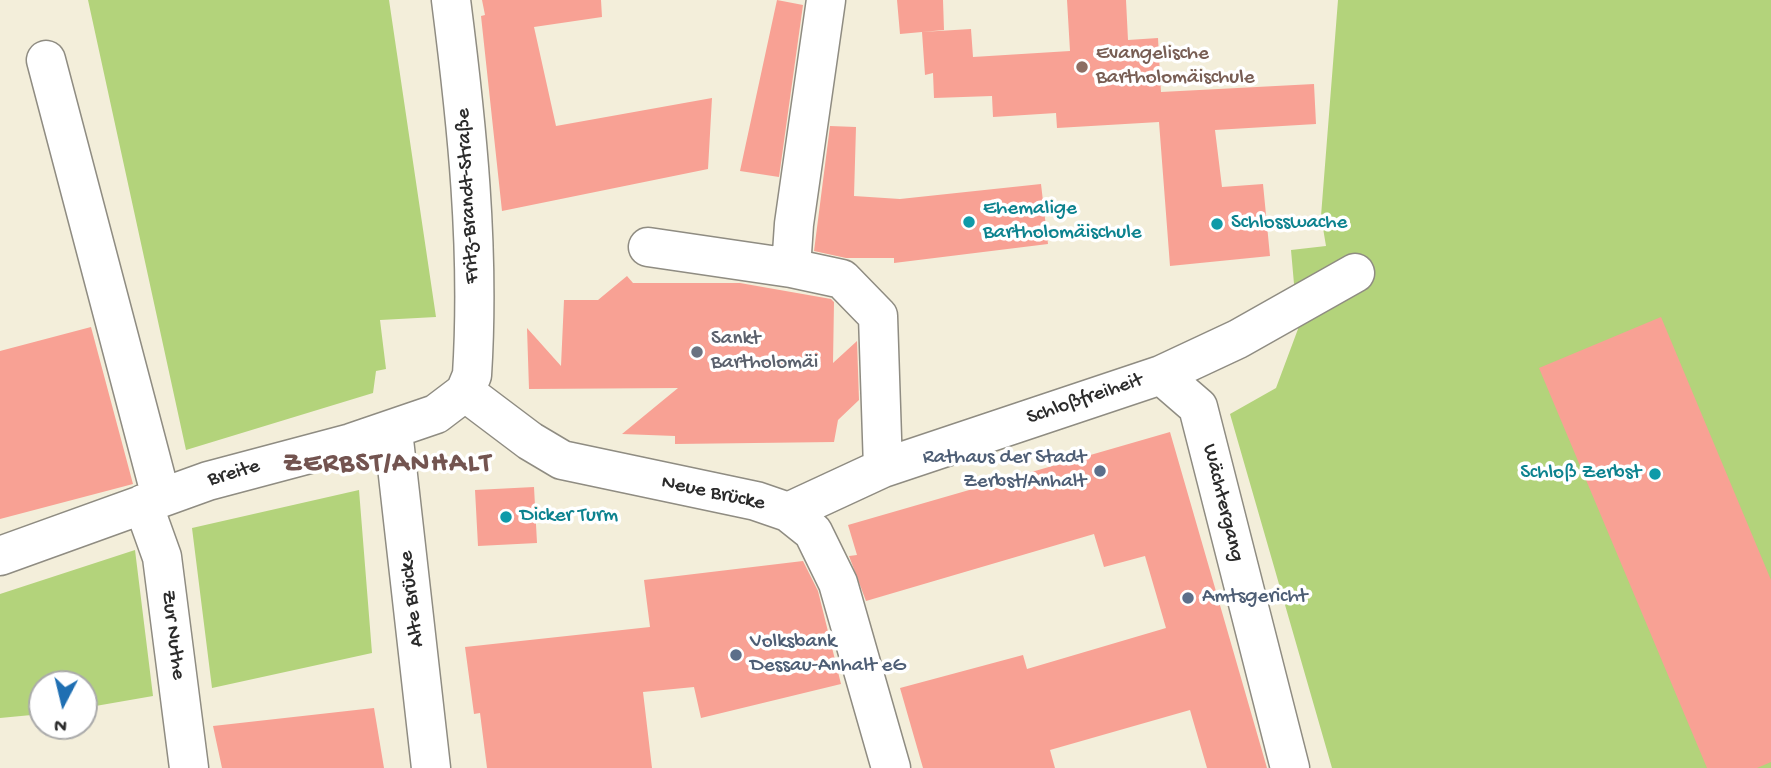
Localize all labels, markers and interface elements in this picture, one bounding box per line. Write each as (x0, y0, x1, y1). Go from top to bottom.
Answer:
place label: Evangelische Bartholomäischule (1096, 42, 1255, 92)
marker: Evangelische Bartholomäischule (1074, 59, 1090, 75)
street label: Fritz-Brandt-Straße (452, 108, 486, 284)
place label: Ehemalige Bartholomäischule (983, 197, 1142, 247)
place label: Schlosswache (1231, 211, 1347, 237)
marker: Ehemalige Bartholomäischule (961, 214, 977, 230)
marker: Schlosswache (1209, 216, 1225, 232)
place label: Sankt Bartholomäi (711, 327, 818, 377)
marker: Sankt Bartholomäi (689, 344, 705, 360)
street label: Schloßfreiheit (1024, 368, 1146, 432)
street label: Wächtergang (1195, 442, 1249, 564)
place label: Rathaus der Stadt Zerbst/Anhalt (923, 446, 1086, 496)
district label: ZERBST/ANHALT (285, 449, 491, 483)
street label: Breite (205, 455, 263, 493)
place label: Schloß Zerbst (1520, 461, 1641, 487)
marker: Rathaus der Stadt Zerbst/Anhalt (1092, 463, 1108, 479)
marker: Schloß Zerbst (1647, 466, 1663, 482)
street label: Neue Brücke (659, 471, 767, 517)
place label: Dicker Turm (520, 504, 618, 530)
marker: Dicker Turm (498, 509, 514, 525)
street label: Alte Brücke (395, 549, 431, 649)
place label: Amtsgericht (1202, 585, 1307, 611)
street label: Zur Nuthe (154, 589, 190, 681)
marker: Amtsgericht (1180, 590, 1196, 606)
place label: Volksbank Dessau-Anhalt eG (750, 630, 906, 680)
marker: Volksbank Dessau-Anhalt eG (728, 647, 744, 663)
north arrow (28, 670, 98, 740)
text: N (53, 712, 68, 737)

